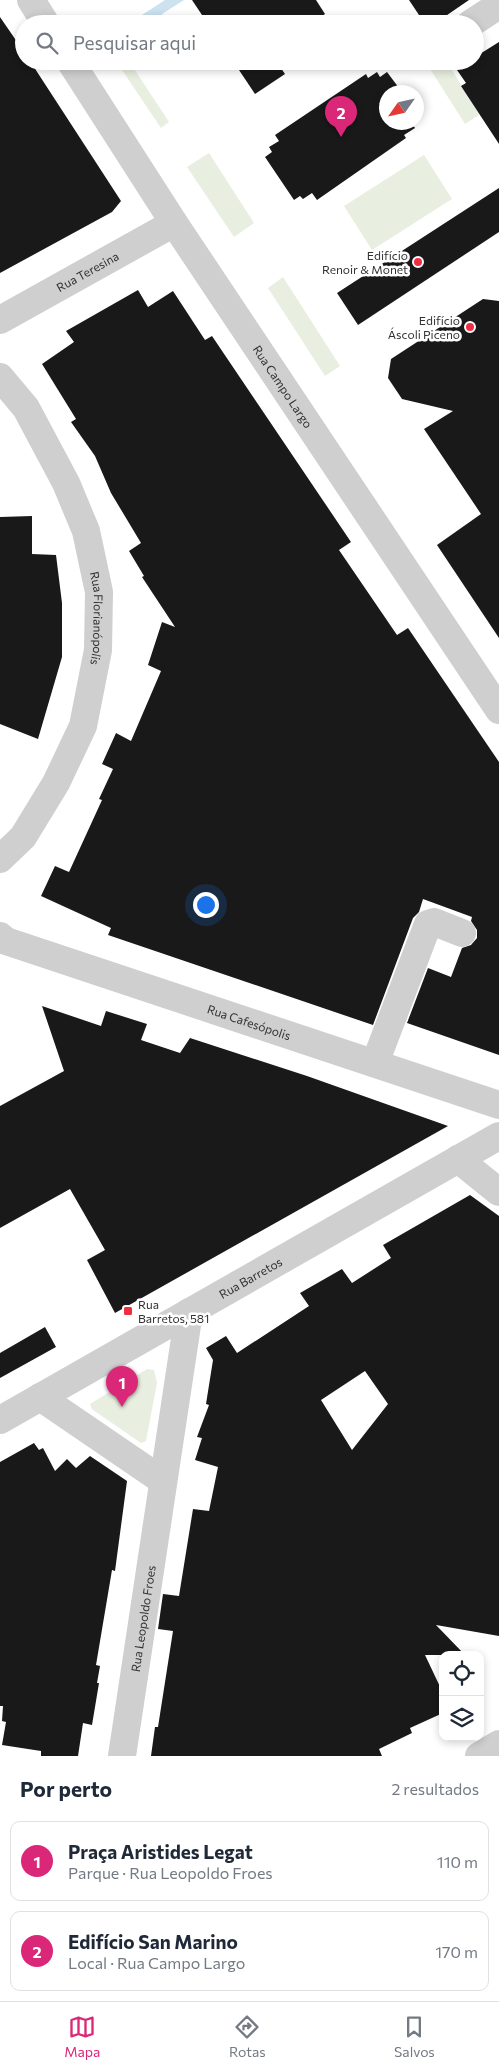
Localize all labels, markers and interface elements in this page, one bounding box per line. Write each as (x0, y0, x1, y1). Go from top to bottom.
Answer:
search box (15, 15, 484, 70)
icon: search (33, 29, 61, 57)
text: Pesquisar aqui (73, 31, 196, 54)
north arrow (379, 85, 424, 130)
pin: 2 (325, 96, 357, 137)
street label: Rua Teresina (54, 248, 121, 294)
place label: Edifício Renoir & Monet (322, 248, 408, 276)
marker: Edifício Renoir & Monet (412, 256, 424, 268)
place label: Edifício Áscoli Piceno (388, 313, 460, 341)
marker: Edifício Áscoli Piceno (464, 321, 476, 333)
street label: Rua Campo Largo (250, 342, 316, 430)
street label: Rua Florianópolis (88, 570, 106, 666)
your location (193, 892, 219, 918)
street label: Rua Cafesópolis (206, 1001, 293, 1042)
street label: Rua Barretos (216, 1254, 284, 1301)
place label: Rua Barretos, 581 (138, 1297, 209, 1325)
marker: Rua Barretos, 581 (122, 1305, 134, 1317)
pin: 1 (106, 1366, 138, 1407)
street label: Rua Leopoldo Froes (128, 1564, 158, 1673)
map controls (439, 1651, 484, 1741)
button: locate (439, 1651, 484, 1696)
button: layers (439, 1696, 484, 1741)
text: Por perto (20, 1776, 112, 1801)
text: 2 resultados (391, 1779, 479, 1798)
text: Praça Aristides Legat (68, 1840, 253, 1863)
text: 1 (33, 1852, 41, 1871)
text: 110 m (437, 1852, 478, 1871)
text: Parque · Rua Leopoldo Froes (68, 1863, 273, 1882)
text: Edifício San Marino (68, 1930, 238, 1953)
text: 2 (32, 1942, 42, 1961)
text: 170 m (435, 1942, 478, 1961)
text: Local · Rua Campo Largo (68, 1953, 245, 1972)
tab: Mapa (64, 2013, 100, 2060)
tab: Rotas (229, 2013, 266, 2060)
tab: Salvos (394, 2013, 435, 2060)

